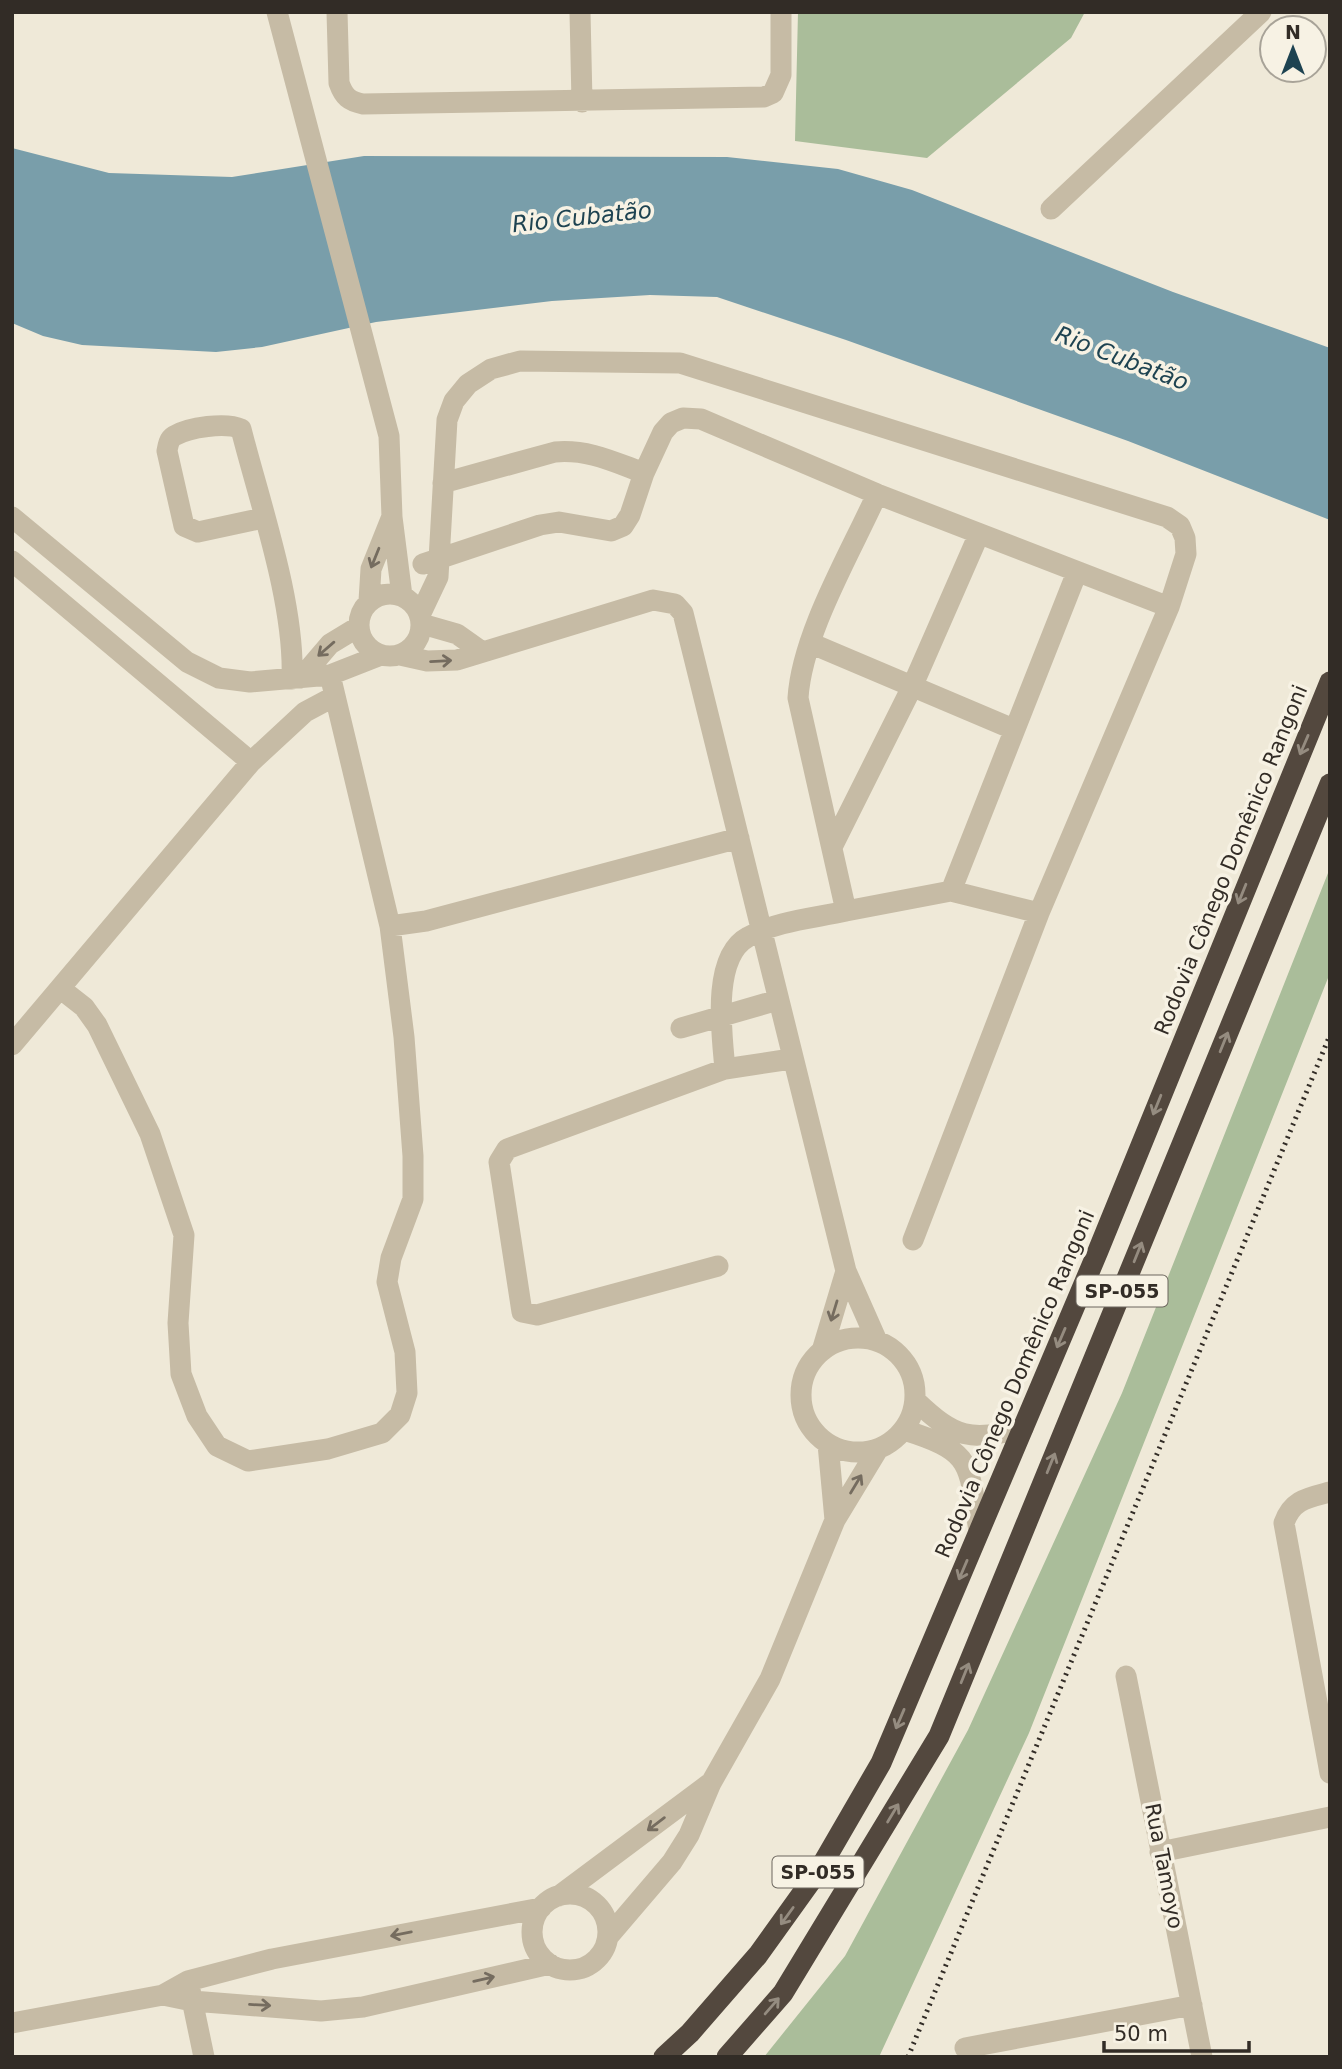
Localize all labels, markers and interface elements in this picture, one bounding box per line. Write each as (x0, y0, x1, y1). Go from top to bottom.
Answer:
north arrow (1258, 14, 1328, 84)
text: N (1285, 21, 1301, 43)
water label: Rio Cubatão (511, 197, 653, 237)
water label: Rio Cubatão (1052, 321, 1192, 395)
one-way arrow (368, 546, 381, 568)
one-way arrow (317, 641, 335, 657)
one-way arrow (429, 654, 452, 667)
street label: Rodovia Cônego Domênico Rangoni (1150, 682, 1312, 1038)
one-way arrow (1296, 734, 1309, 756)
one-way arrow (1235, 883, 1248, 904)
one-way arrow (1218, 1031, 1231, 1053)
one-way arrow (1149, 1094, 1162, 1115)
street label: Rodovia Cônego Domênico Rangoni (931, 1207, 1099, 1561)
one-way arrow (1132, 1242, 1145, 1264)
road number: SP-055 (1076, 1275, 1168, 1306)
one-way arrow (826, 1300, 839, 1322)
one-way arrow (1054, 1327, 1067, 1348)
one-way arrow (1046, 1452, 1059, 1474)
one-way arrow (850, 1475, 864, 1495)
one-way arrow (956, 1559, 969, 1580)
one-way arrow (959, 1663, 972, 1685)
one-way arrow (893, 1708, 906, 1730)
street label: Rua Tamoyo (1140, 1801, 1188, 1931)
one-way arrow (886, 1803, 900, 1823)
one-way arrow (648, 1816, 666, 1831)
road number: SP-055 (772, 1856, 864, 1888)
one-way arrow (779, 1906, 794, 1925)
one-way arrow (390, 1928, 413, 1942)
one-way arrow (472, 1972, 495, 1986)
one-way arrow (764, 1997, 780, 2015)
one-way arrow (248, 1999, 271, 2012)
scale bar (1104, 2010, 1249, 2054)
text: 50 m (1114, 2022, 1168, 2046)

